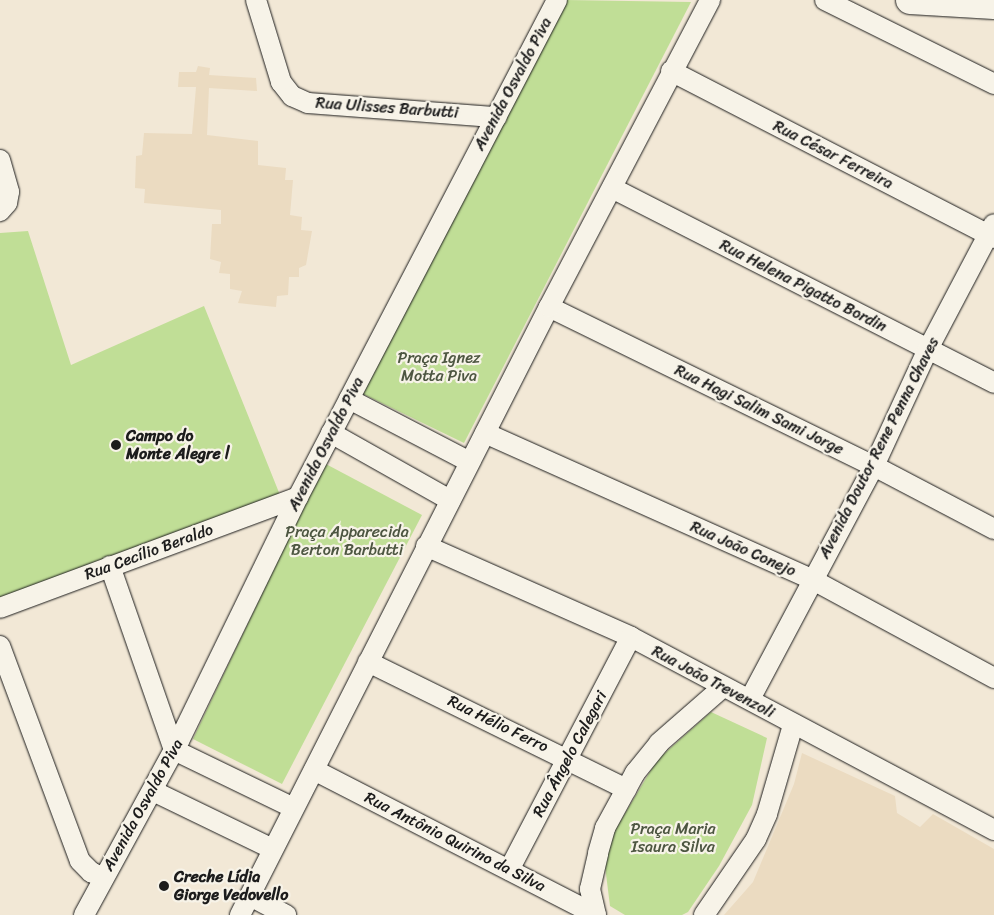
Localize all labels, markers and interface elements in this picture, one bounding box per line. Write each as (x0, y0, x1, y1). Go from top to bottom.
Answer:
street label: Avenida Osvaldo Piva (470, 14, 556, 154)
street label: Rua Ulisses Barbutti (315, 93, 459, 123)
street label: Rua César Ferreira (770, 116, 896, 194)
street label: Rua Helena Pigatto Bordin (716, 235, 890, 337)
street label: Avenida Doutor Rene Penna Chaves (814, 334, 944, 562)
park label: Praça Ignez Motta Piva (397, 348, 481, 386)
street label: Rua Hagi Salim Sami Jorge (671, 360, 847, 460)
street label: Avenida Osvaldo Piva (284, 374, 368, 514)
place label: Campo do Monte Alegre l (126, 426, 230, 464)
marker: Campo do Monte Alegre l (110, 439, 122, 451)
street label: Rua João Conejo (687, 517, 799, 581)
street label: Rua Cecílio Beraldo (82, 520, 216, 584)
park label: Praça Apparecida Berton Barbutti (285, 522, 409, 560)
street label: Rua João Trevenzoli (648, 641, 778, 723)
street label: Rua Ângelo Calegari (529, 687, 611, 821)
street label: Rua Hélio Ferro (445, 691, 551, 757)
street label: Avenida Osvaldo Piva (99, 736, 187, 874)
street label: Rua Antônio Quirino da Silva (361, 788, 549, 896)
park label: Praça Maria Isaura Silva (631, 819, 715, 857)
place label: Creche Lídia Giorge Vedovello (174, 867, 288, 905)
marker: Creche Lídia Giorge Vedovello (158, 880, 170, 892)

